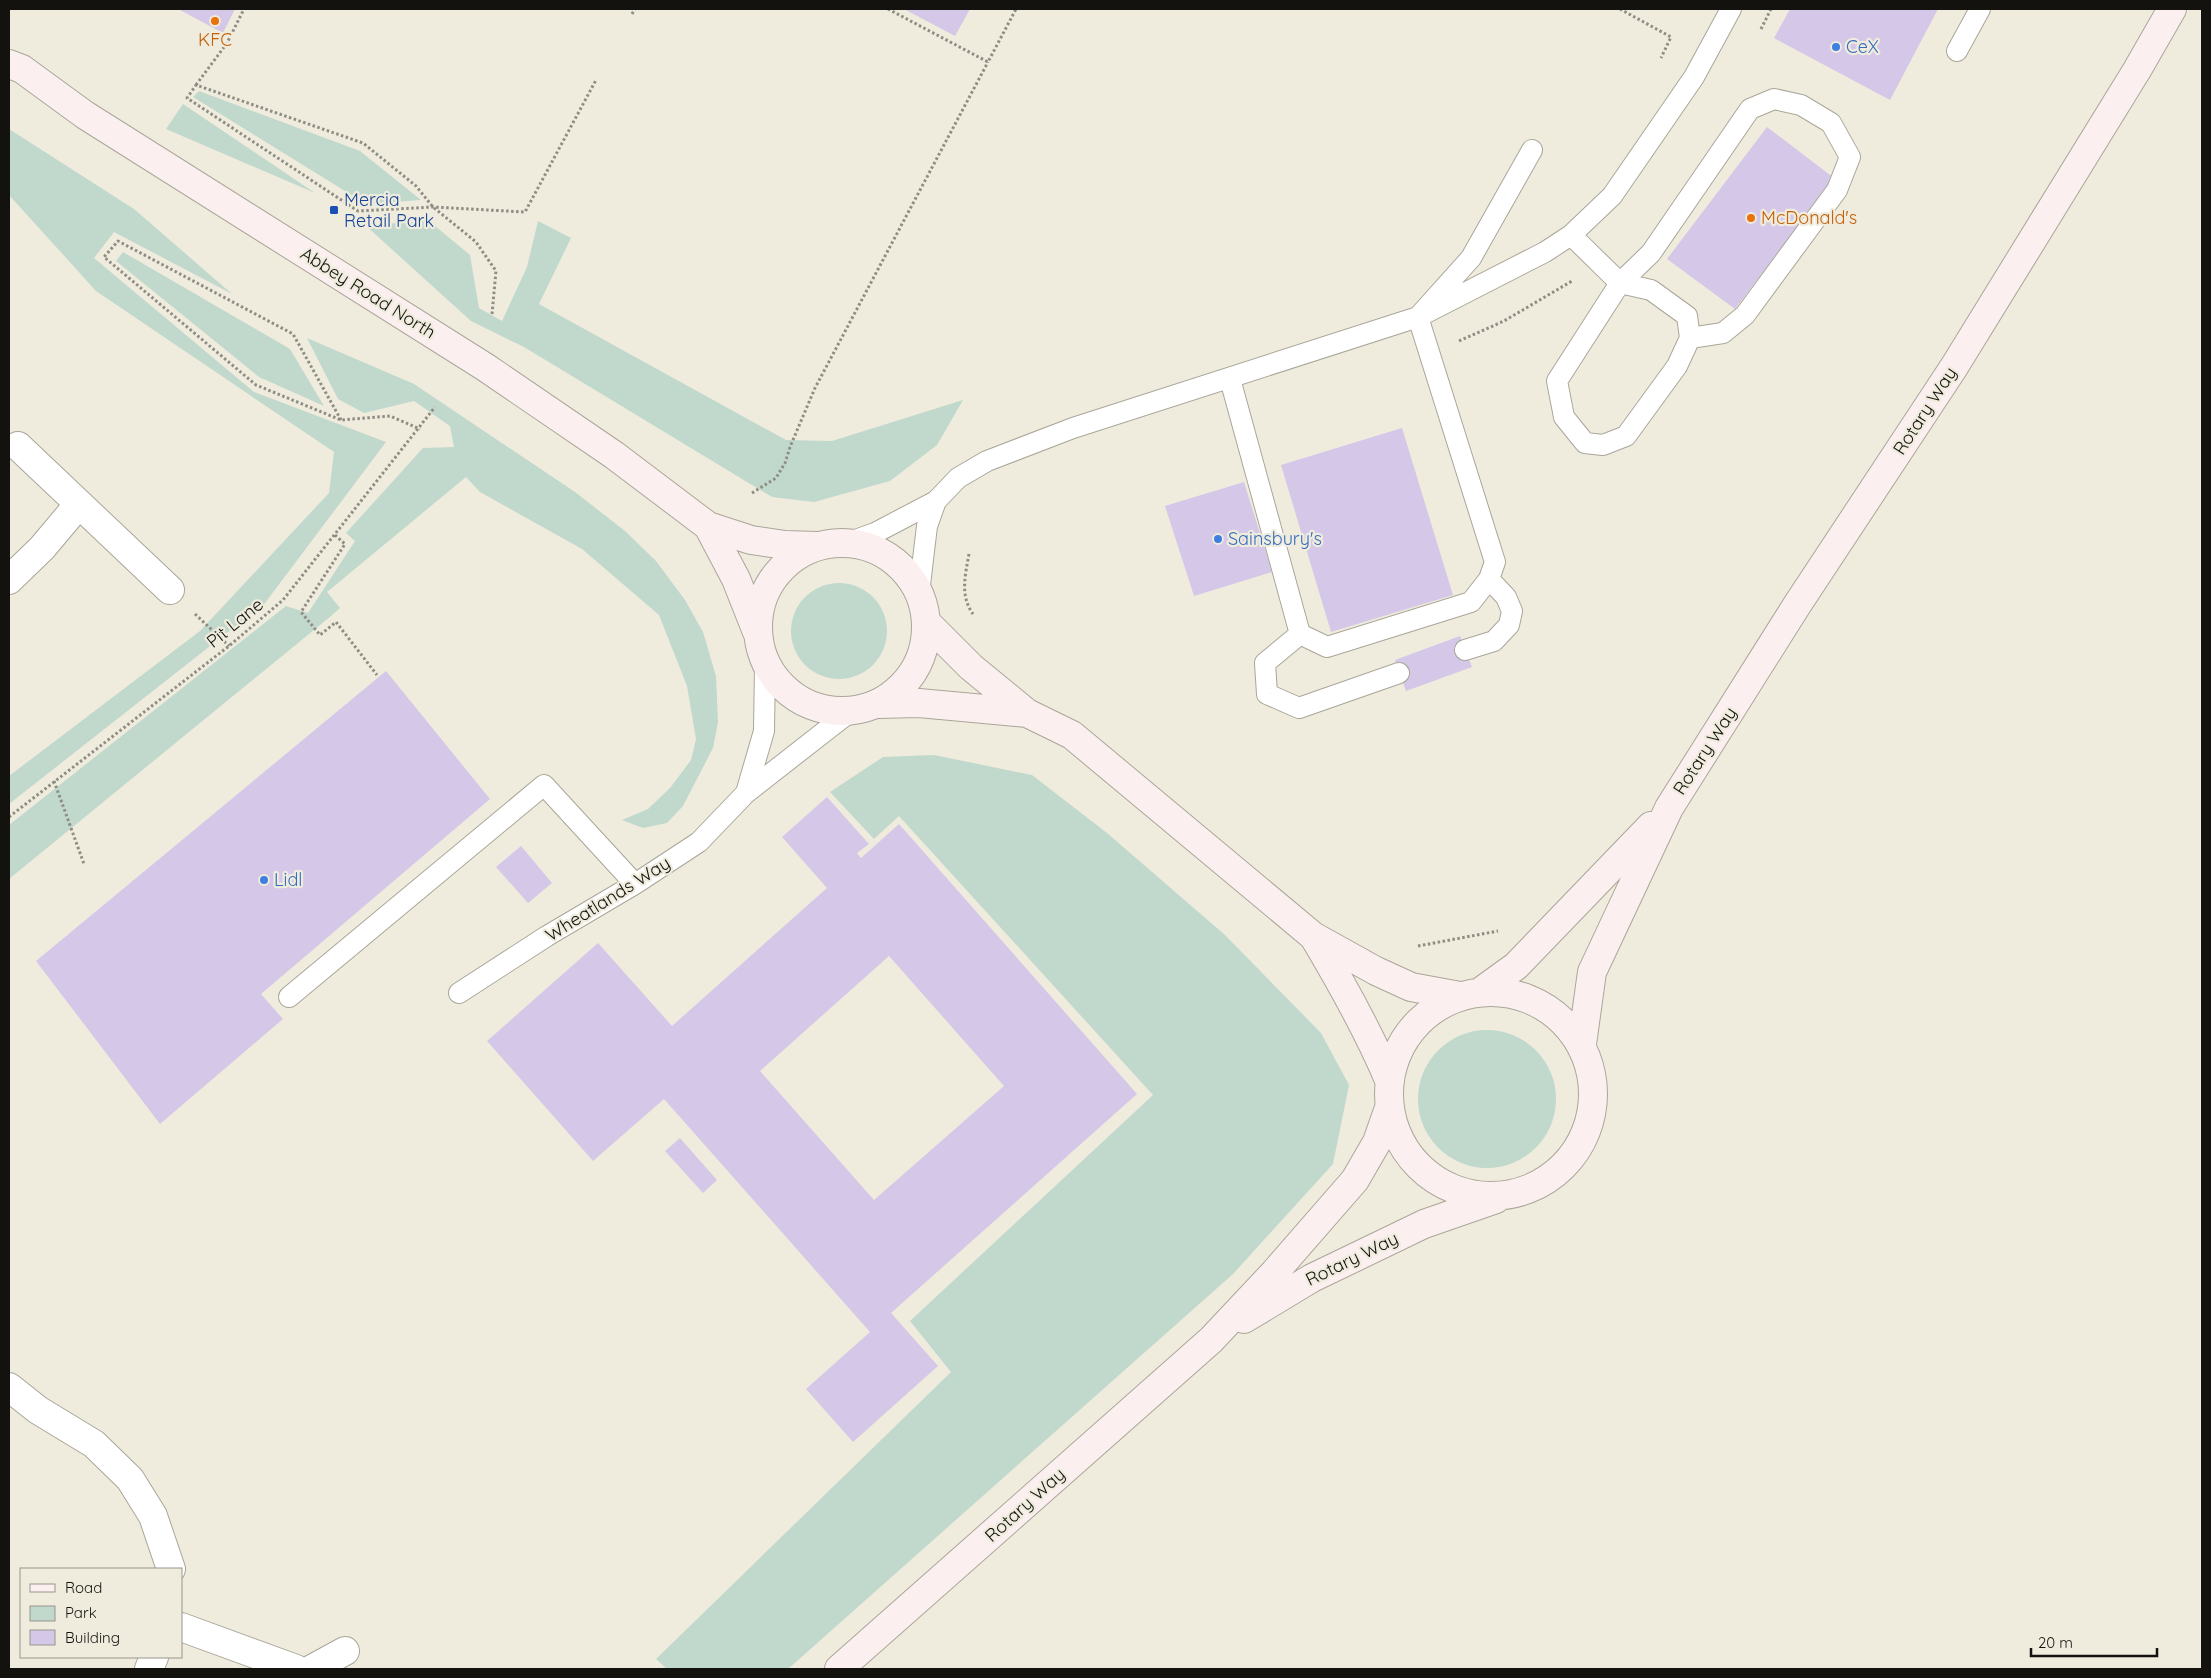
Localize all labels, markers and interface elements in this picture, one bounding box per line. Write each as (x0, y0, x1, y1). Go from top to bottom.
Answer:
marker: KFC (209, 15, 221, 27)
place label: KFC (198, 28, 232, 51)
place label: CeX (1846, 35, 1879, 58)
marker: CeX (1830, 41, 1842, 53)
place label: Mercia Retail Park (344, 188, 434, 232)
marker: Mercia Retail Park (328, 204, 340, 216)
place label: McDonald's (1761, 206, 1857, 229)
marker: McDonald's (1745, 212, 1757, 224)
street label: Abbey Road North (296, 242, 440, 344)
street label: Rotary Way (1888, 362, 1962, 459)
place label: Sainsbury's (1228, 527, 1322, 550)
marker: Sainsbury's (1212, 533, 1224, 545)
street label: Pit Lane (202, 593, 268, 653)
street label: Rotary Way (1668, 702, 1742, 799)
street label: Wheatlands Way (541, 851, 674, 946)
place label: Lidl (274, 868, 302, 891)
marker: Lidl (258, 874, 270, 886)
street label: Rotary Way (1302, 1226, 1402, 1291)
street label: Rotary Way (980, 1463, 1070, 1547)
legend (20, 1568, 182, 1658)
text: Road (65, 1578, 102, 1597)
text: Park (65, 1603, 97, 1622)
scale bar (2031, 1626, 2157, 1658)
text: Building (65, 1628, 120, 1647)
text: 20 m (2038, 1633, 2073, 1652)

